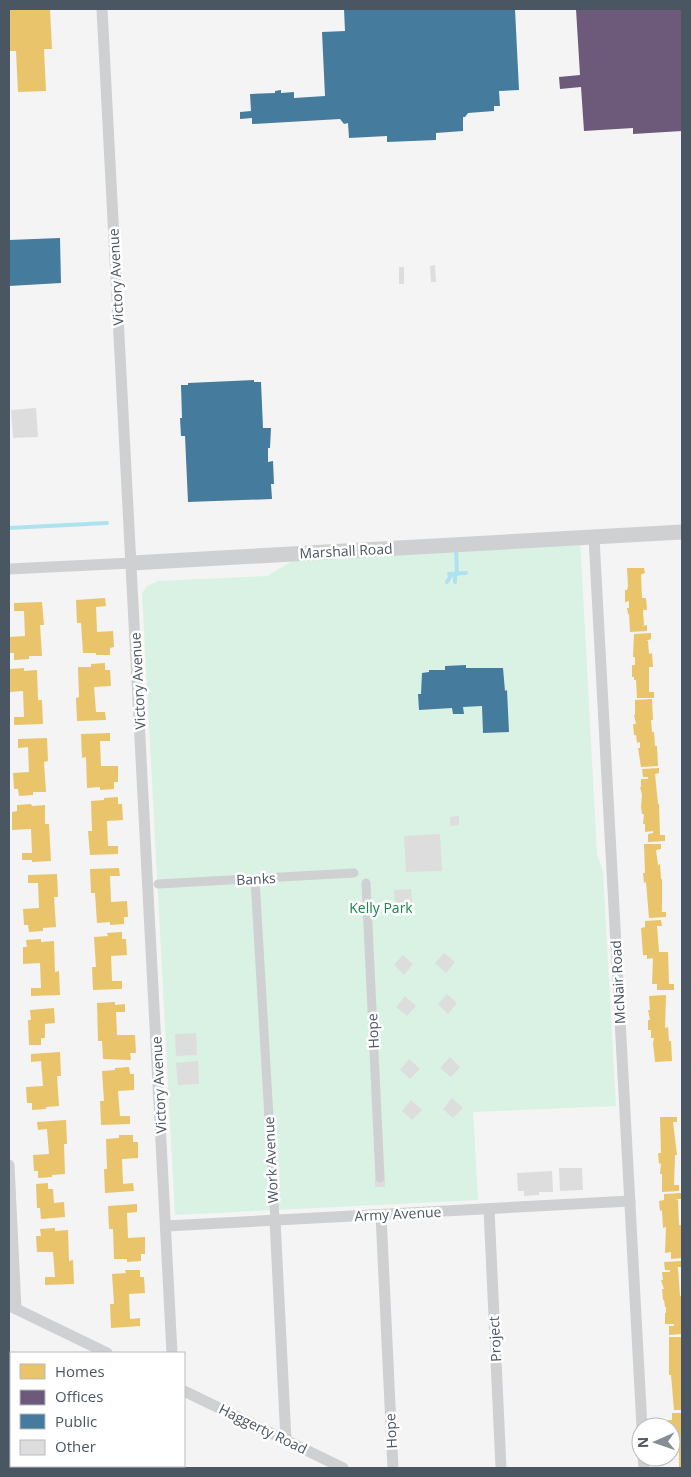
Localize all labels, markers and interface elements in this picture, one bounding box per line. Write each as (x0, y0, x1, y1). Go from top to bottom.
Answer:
street label: Victory Avenue (103, 228, 128, 326)
street label: Marshall Road (299, 539, 393, 562)
street label: Victory Avenue (125, 632, 150, 730)
street label: Banks (236, 868, 276, 889)
park label: Kelly Park (349, 898, 413, 917)
street label: McNair Road (606, 940, 629, 1024)
street label: Hope (362, 1013, 383, 1049)
street label: Victory Avenue (146, 1036, 171, 1134)
street label: Work Avenue (259, 1116, 282, 1204)
street label: Army Avenue (354, 1202, 442, 1225)
street label: Project (484, 1316, 505, 1362)
legend (10, 1352, 185, 1467)
text: Homes (55, 1361, 105, 1381)
text: Offices (55, 1386, 103, 1406)
street label: Haggerty Road (216, 1399, 310, 1458)
text: Public (55, 1411, 97, 1431)
street label: Hope (380, 1413, 401, 1449)
north arrow (631, 1417, 681, 1467)
text: Other (55, 1436, 96, 1456)
text: N (633, 1436, 652, 1448)

